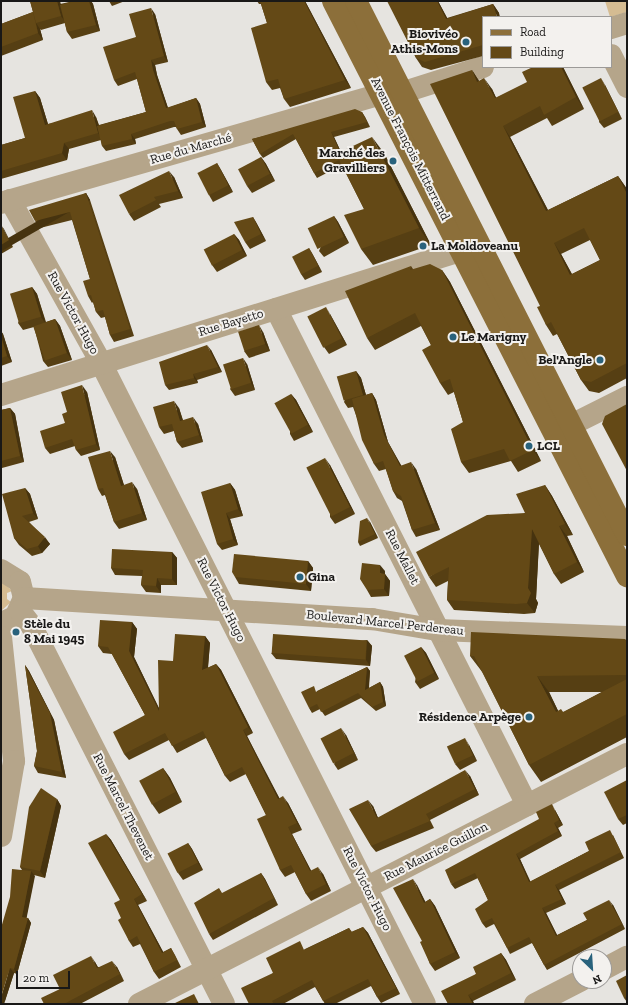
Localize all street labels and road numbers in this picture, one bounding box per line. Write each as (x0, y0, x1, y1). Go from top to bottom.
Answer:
street label: Avenue François Mitterrand (367, 75, 453, 223)
street label: Rue du Marché (148, 130, 234, 168)
street label: Rue Victor Hugo (44, 269, 102, 357)
street label: Rue Bayetto (197, 306, 265, 340)
street label: Rue Mallet (381, 527, 423, 587)
street label: Rue Victor Hugo (193, 555, 249, 645)
street label: Boulevard Marcel Perdereau (305, 607, 465, 639)
street label: Rue Marcel Thevenet (89, 751, 157, 863)
street label: Rue Maurice Guillon (381, 819, 491, 885)
street label: Rue Victor Hugo (339, 844, 395, 934)

